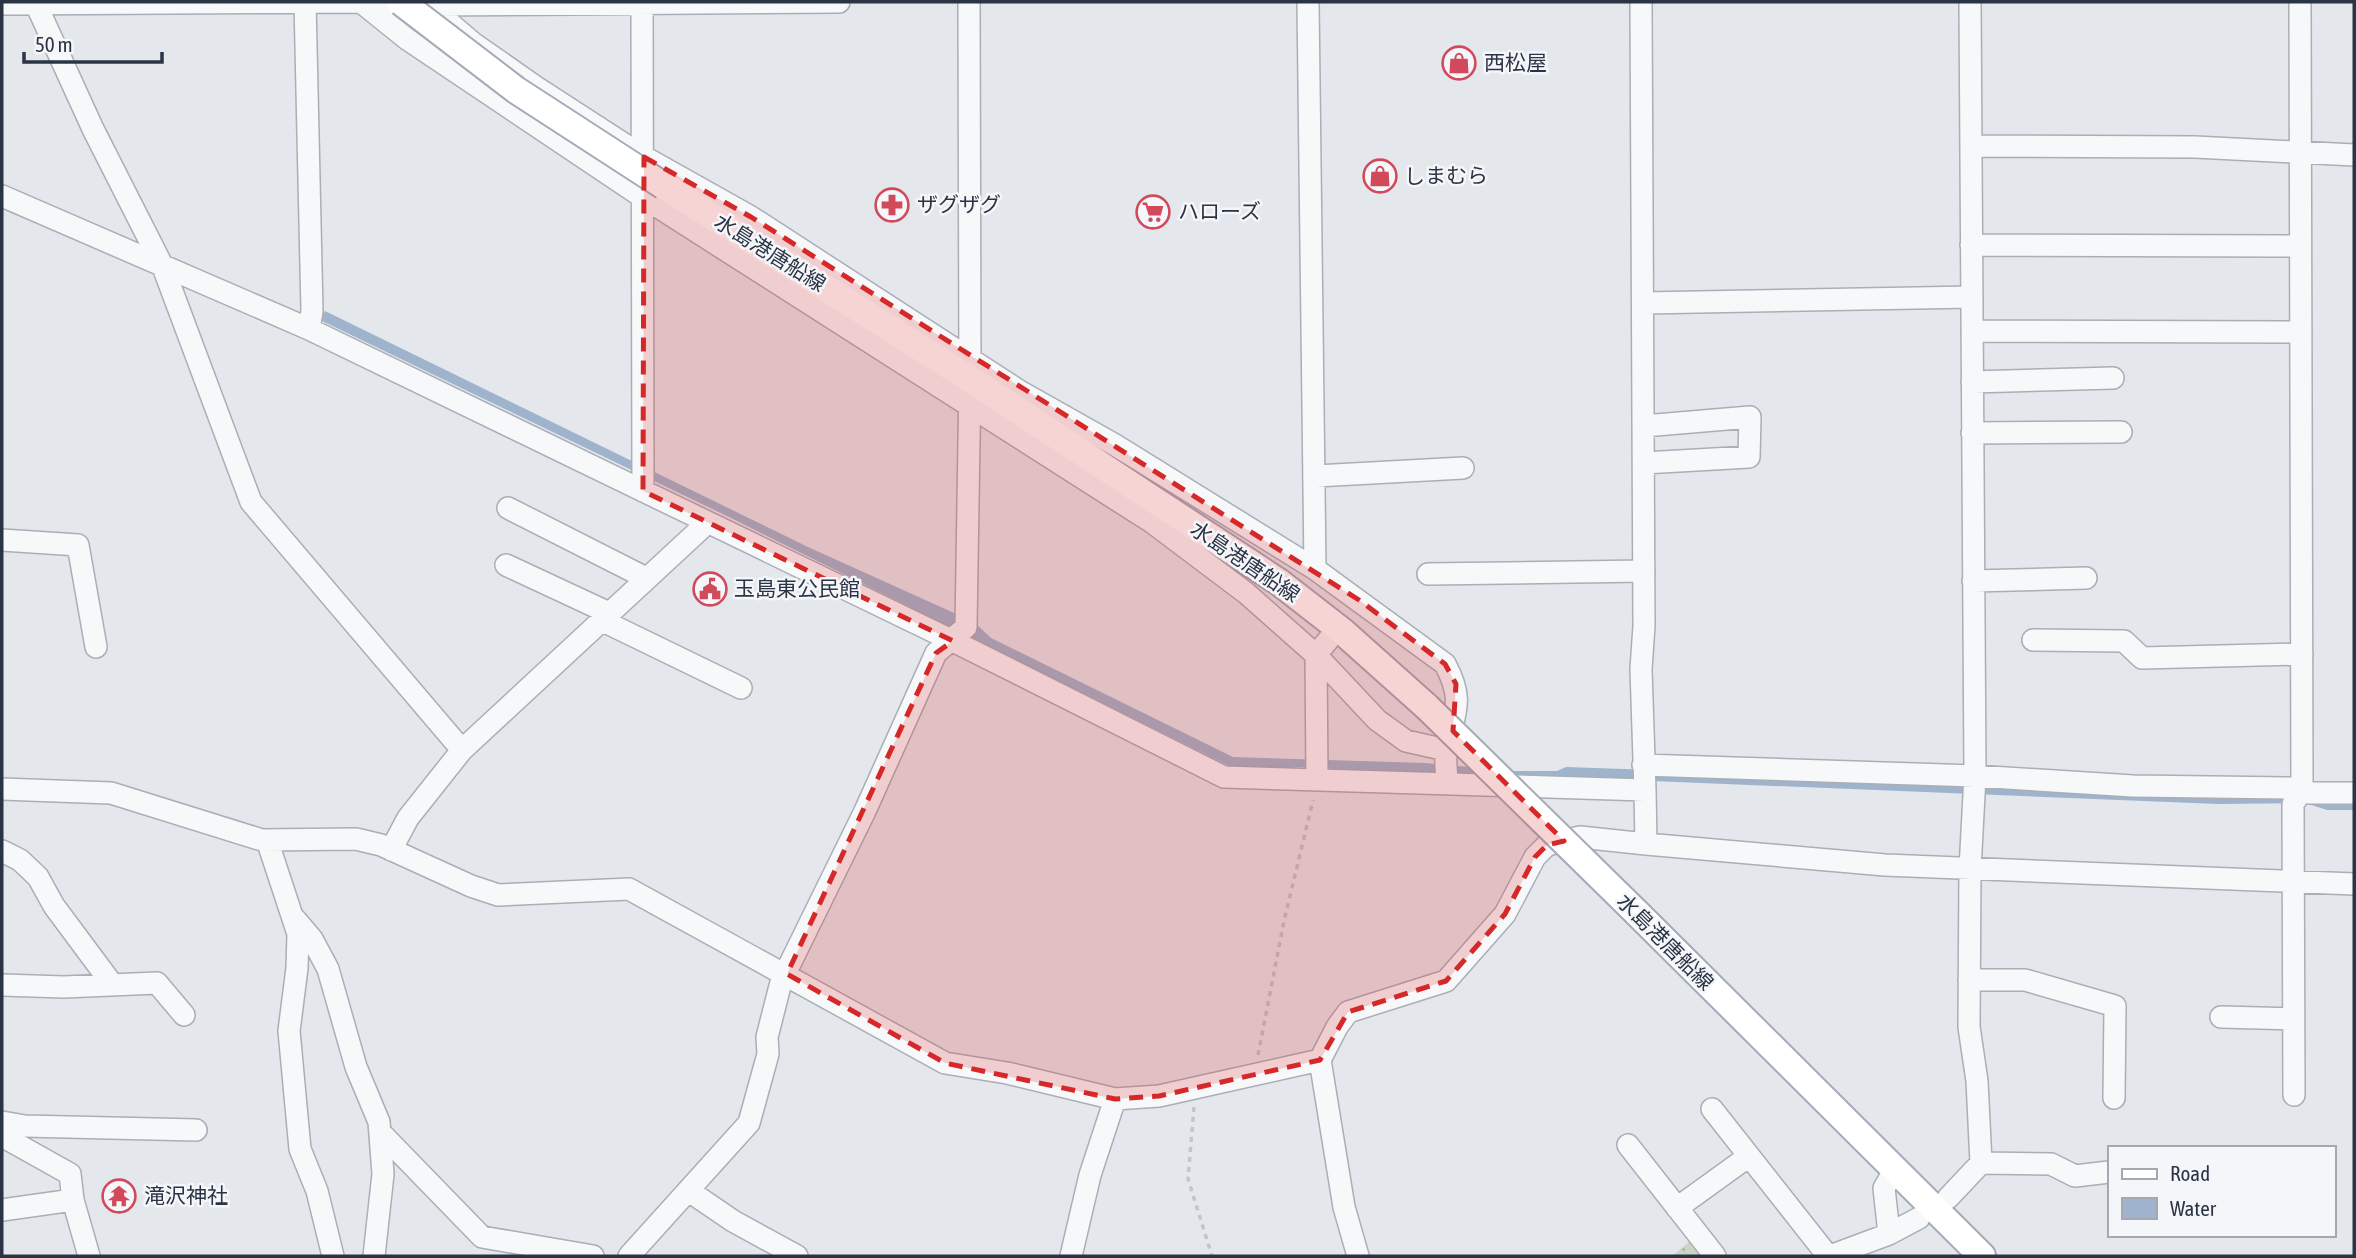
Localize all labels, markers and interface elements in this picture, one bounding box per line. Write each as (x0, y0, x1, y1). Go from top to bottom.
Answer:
scale bar (24, 21, 163, 65)
text: 50 m (35, 32, 73, 56)
shop icon: 西松屋 (1440, 44, 1478, 82)
place label: 西松屋 (1484, 50, 1547, 74)
shop icon: しまむら (1361, 157, 1399, 195)
place label: しまむら (1404, 163, 1488, 187)
pharmacy icon: ザグザグ (873, 186, 911, 224)
place label: ザグザグ (917, 192, 1001, 216)
supermarket icon: ハローズ (1134, 193, 1172, 231)
place label: ハローズ (1178, 199, 1261, 223)
street label: 水島港唐船線 (711, 209, 830, 296)
street label: 水島港唐船線 (1187, 516, 1304, 606)
public building icon: 玉島東公民館 (691, 570, 729, 608)
place label: 玉島東公民館 (734, 576, 860, 600)
street label: 水島港唐船線 (1613, 888, 1719, 994)
legend (2108, 1146, 2335, 1237)
text: Road (2170, 1161, 2210, 1185)
temple icon: 滝沢神社 (100, 1177, 138, 1215)
place label: 滝沢神社 (144, 1183, 228, 1207)
text: Water (2170, 1196, 2217, 1220)

